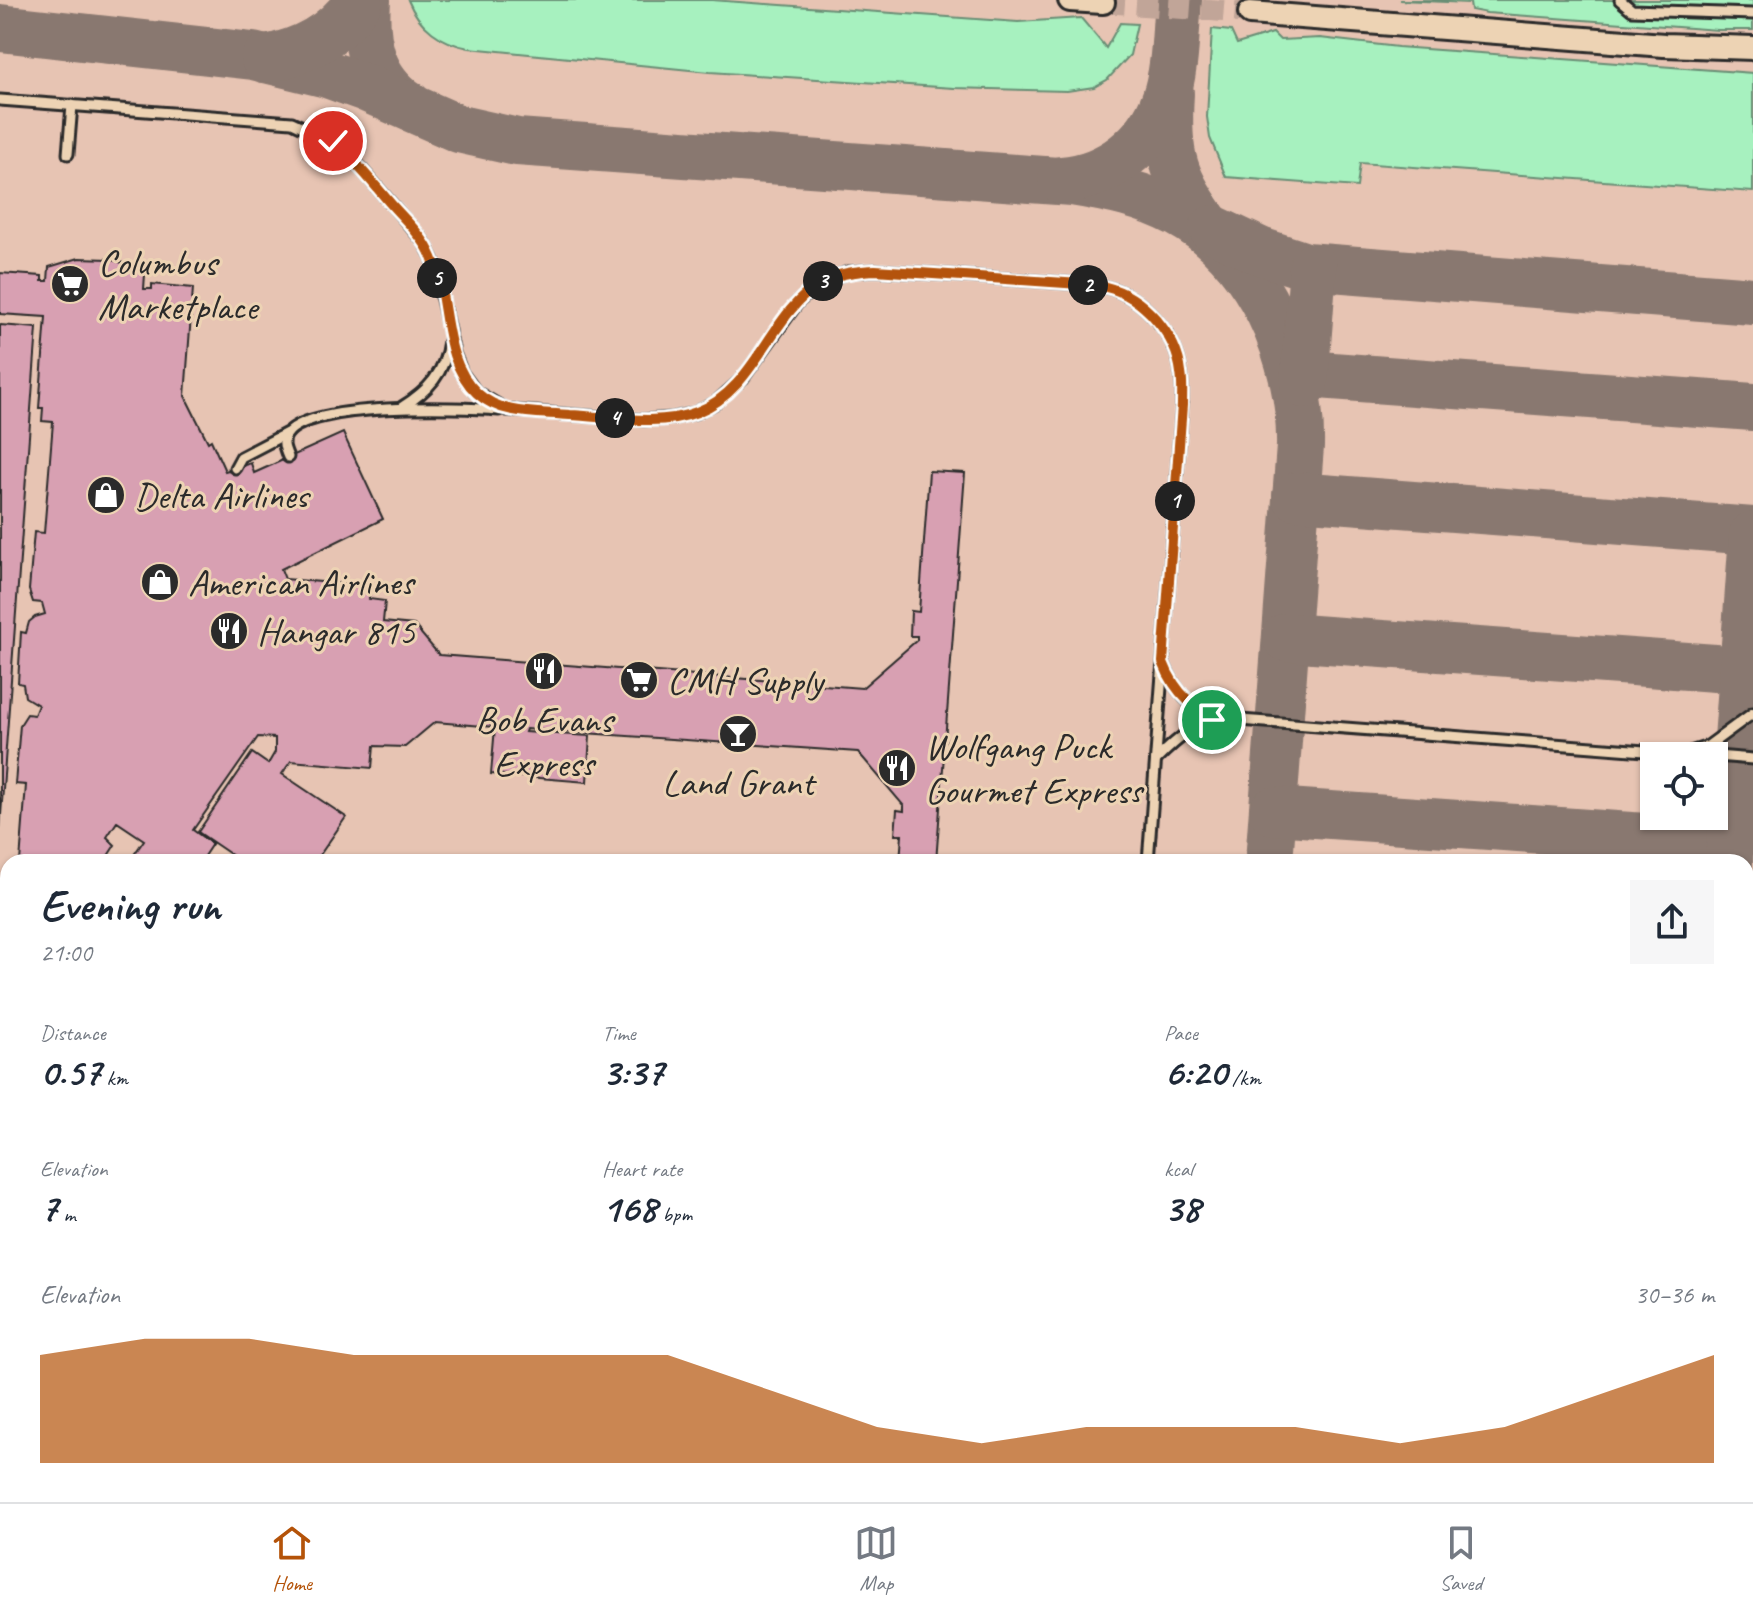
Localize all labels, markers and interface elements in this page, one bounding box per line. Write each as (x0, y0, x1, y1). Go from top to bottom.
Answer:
pin (299, 107, 367, 175)
icon: check (311, 119, 355, 163)
place label: Columbus Marketplace (98, 239, 260, 330)
pin: 5 (417, 258, 457, 298)
pin: 3 (803, 261, 843, 301)
supermarket icon: Columbus Marketplace (49, 263, 91, 305)
text: 5 (432, 264, 442, 292)
pin: 2 (1068, 265, 1108, 305)
text: 3 (818, 267, 828, 295)
text: 2 (1083, 271, 1093, 299)
pin: 4 (595, 398, 635, 438)
text: 4 (610, 404, 620, 432)
place label: Delta Airlines (134, 472, 311, 519)
shop icon: Delta Airlines (85, 474, 127, 516)
pin: 1 (1155, 481, 1195, 521)
text: 1 (1170, 487, 1180, 515)
place label: American Airlines (188, 559, 416, 606)
shop icon: American Airlines (139, 561, 181, 603)
place label: Hangar 815 (257, 608, 417, 655)
restaurant icon: Hangar 815 (208, 610, 250, 652)
restaurant icon: Bob Evans Express (523, 650, 565, 692)
place label: CMH Supply (667, 657, 826, 704)
supermarket icon: CMH Supply (618, 659, 660, 701)
pin (1178, 686, 1246, 754)
place label: Bob Evans Express (476, 696, 616, 787)
icon: arrive (1190, 698, 1234, 742)
bar icon: Land Grant (717, 713, 759, 755)
place label: Wolfgang Puck Gourmet Express (925, 723, 1145, 814)
map controls (1640, 742, 1728, 830)
button: locate (1640, 742, 1728, 830)
restaurant icon: Wolfgang Puck Gourmet Express (876, 747, 918, 789)
place label: Land Grant (662, 759, 817, 806)
text: Evening run (40, 878, 220, 933)
button: share (1630, 880, 1714, 964)
text: 21:00 (40, 936, 92, 969)
text: Distance (40, 1019, 106, 1047)
text: Time (602, 1019, 636, 1047)
text: Pace (1164, 1019, 1198, 1047)
text: 0.57 (40, 1047, 101, 1097)
text: 3:37 (602, 1047, 664, 1097)
text: 6:20 (1164, 1047, 1227, 1097)
text: km (101, 1064, 128, 1092)
text: /km (1227, 1064, 1261, 1092)
text: Elevation (40, 1155, 108, 1183)
text: Heart rate (602, 1155, 682, 1183)
text: kcal (1164, 1155, 1193, 1183)
text: 7 (40, 1183, 58, 1233)
text: 168 (602, 1183, 657, 1233)
text: 38 (1164, 1183, 1200, 1233)
text: m (58, 1200, 76, 1228)
text: bpm (657, 1200, 692, 1228)
text: Elevation (40, 1278, 120, 1311)
text: 30–36 m (1635, 1278, 1714, 1311)
tab: Home (270, 1521, 314, 1597)
tab: Map (854, 1521, 898, 1597)
tab: Saved (1439, 1521, 1483, 1597)

